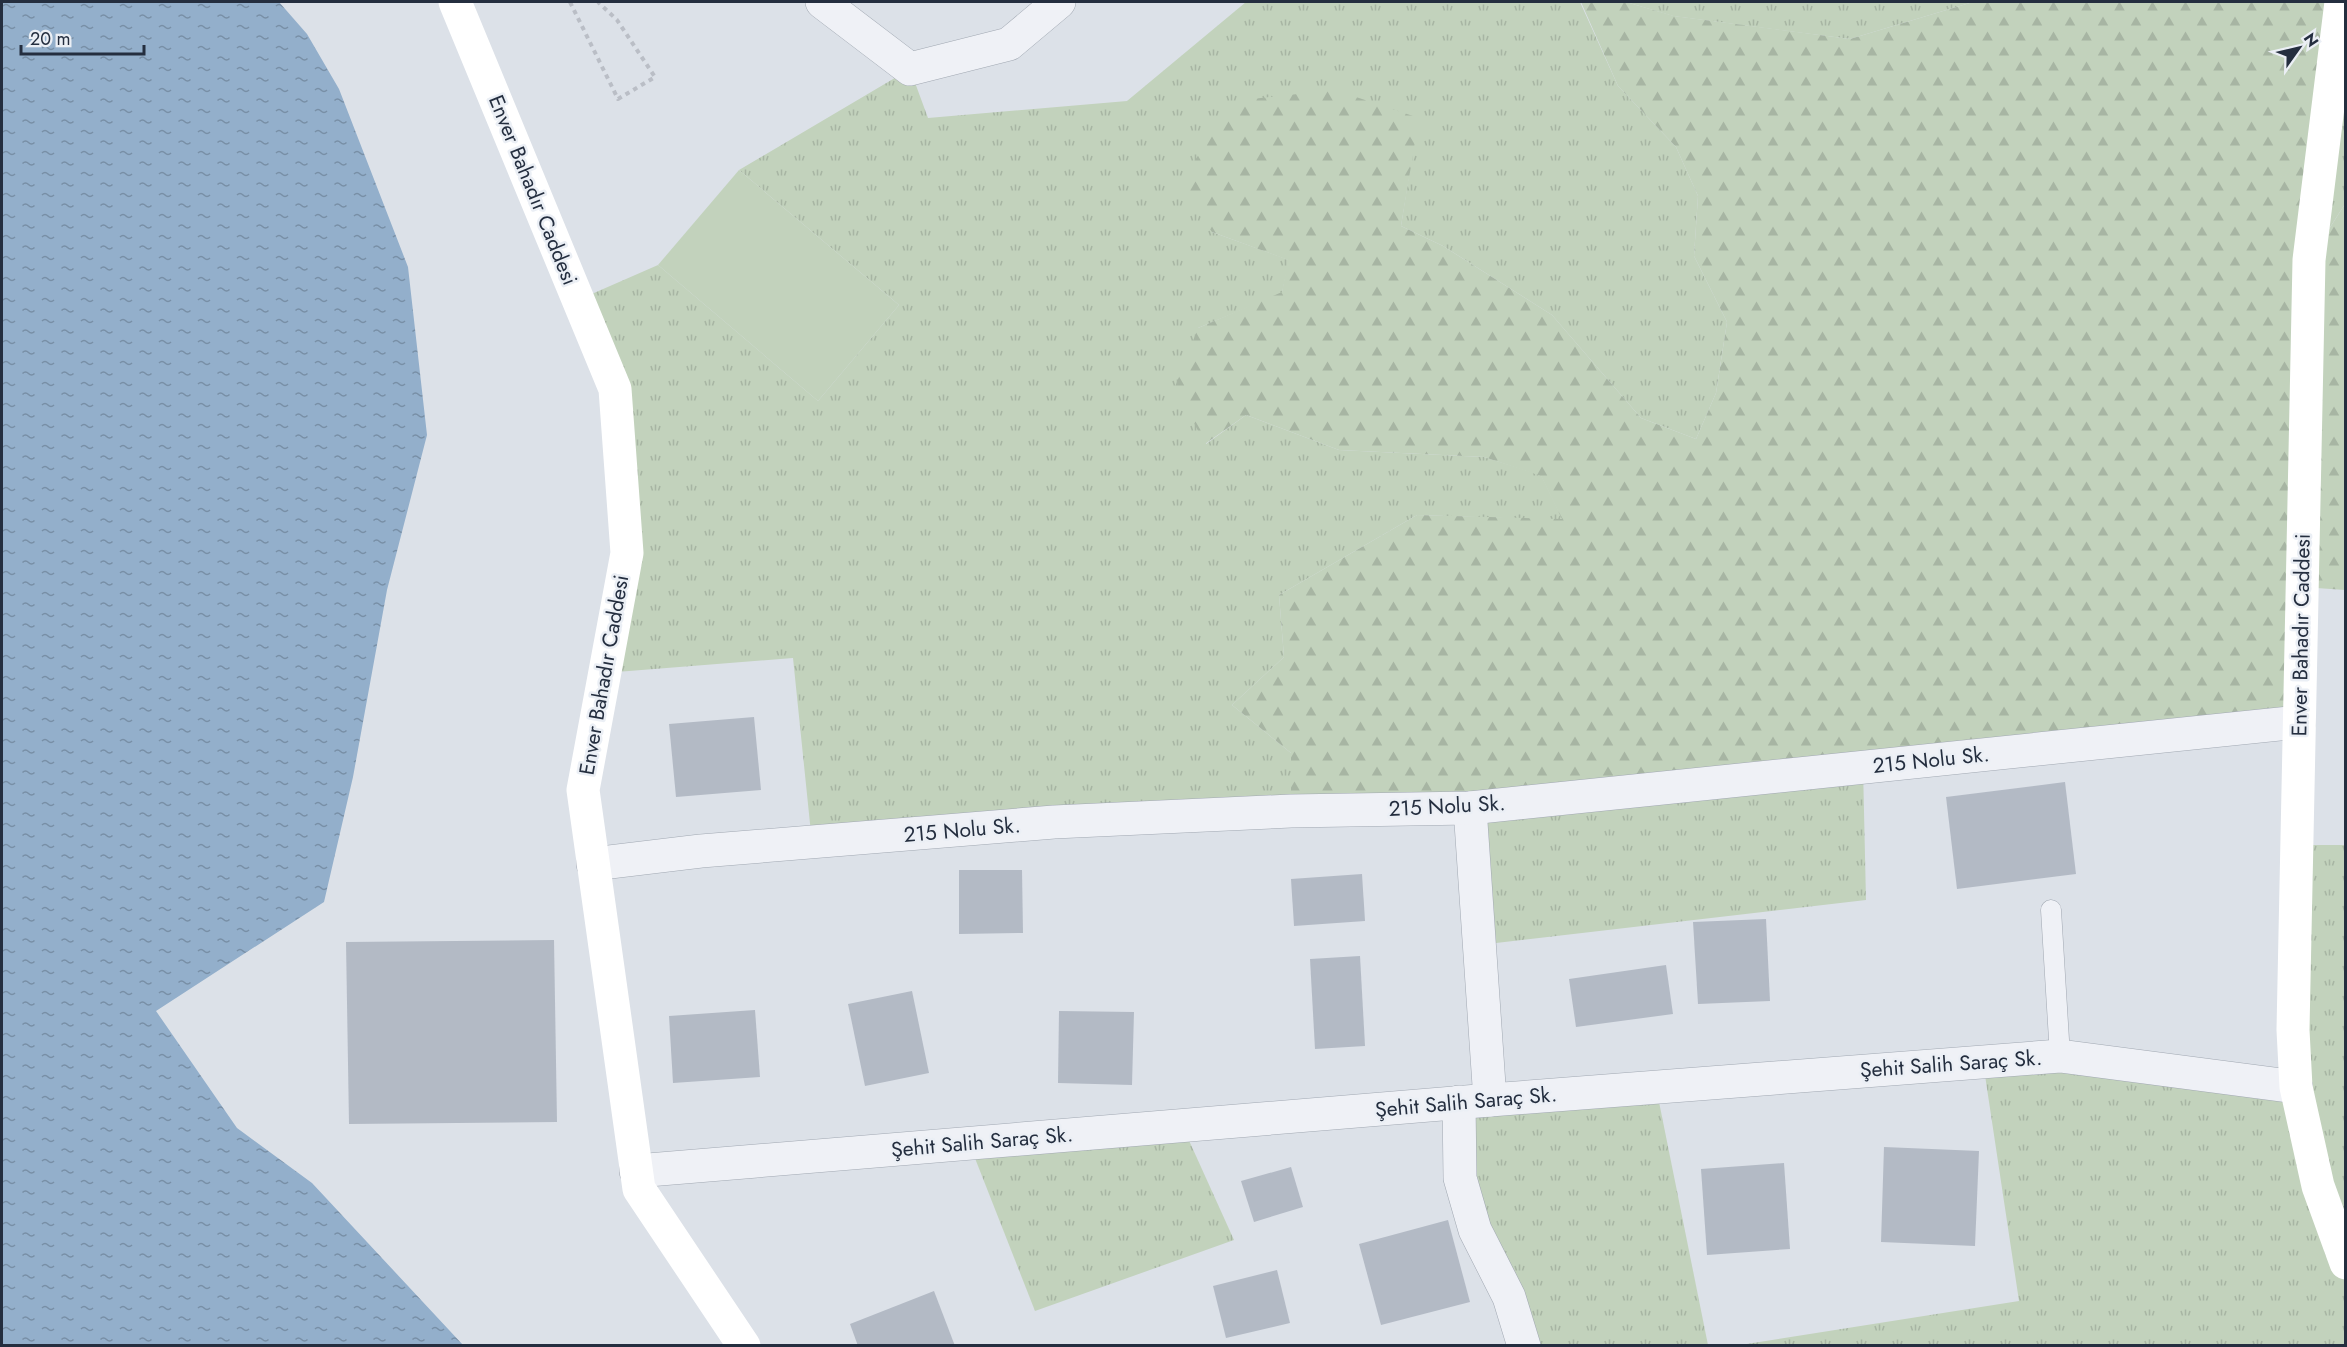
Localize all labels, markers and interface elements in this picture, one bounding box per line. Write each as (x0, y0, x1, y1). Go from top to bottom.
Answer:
scale bar (21, 18, 144, 56)
north arrow (2269, 18, 2329, 78)
text: 20 m (30, 26, 70, 52)
text: N (2298, 28, 2324, 52)
street label: Enver Bahadır Caddesi (481, 90, 585, 290)
street label: Enver Bahadır Caddesi (2284, 533, 2318, 737)
street label: Enver Bahadır Caddesi (572, 573, 636, 777)
street label: 215 Nolu Sk. (1871, 739, 1991, 781)
street label: 215 Nolu Sk. (1388, 788, 1506, 824)
street label: 215 Nolu Sk. (902, 810, 1022, 850)
street label: Şehit Salih Saraç Sk. (1859, 1043, 2043, 1085)
street label: Şehit Salih Saraç Sk. (1374, 1079, 1558, 1125)
street label: Şehit Salih Saraç Sk. (890, 1119, 1074, 1165)

